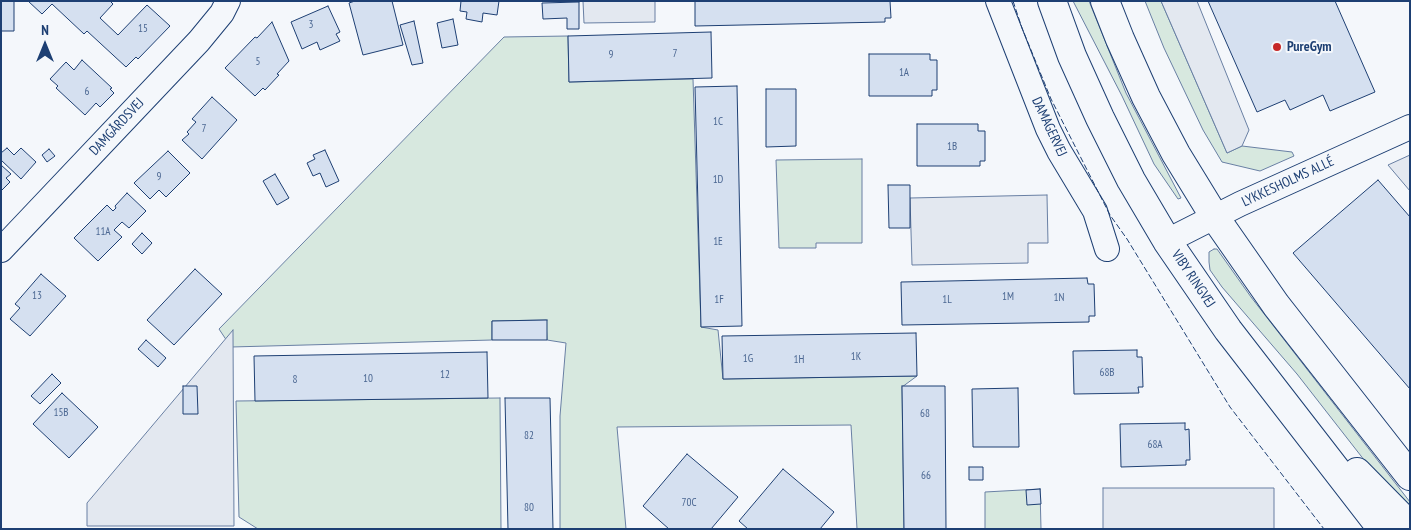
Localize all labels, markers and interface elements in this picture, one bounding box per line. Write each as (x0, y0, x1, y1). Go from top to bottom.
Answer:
house number: 3 (309, 18, 313, 32)
north arrow (20, 20, 70, 70)
text: N (41, 21, 49, 39)
house number: 15 (138, 22, 148, 36)
place label: PureGym (1287, 39, 1332, 55)
marker: PureGym (1271, 41, 1283, 53)
house number: 7 (673, 47, 677, 61)
house number: 9 (609, 48, 613, 62)
house number: 5 (256, 55, 260, 69)
house number: 1A (899, 66, 909, 80)
house number: 6 (85, 85, 89, 99)
street label: DAMGÅRDSVEJ (86, 95, 148, 159)
street label: DAMAGERVEJ (1028, 95, 1070, 159)
house number: 1C (713, 115, 723, 129)
house number: 7 (202, 122, 206, 136)
house number: 1B (947, 140, 957, 154)
street label: LYKKESHOLMS ALLÉ (1239, 153, 1337, 211)
house number: 9 (157, 170, 161, 184)
house number: 1D (713, 173, 723, 187)
house number: 11A (95, 225, 111, 239)
house number: 1E (713, 235, 723, 249)
street label: VIBY RINGVEJ (1168, 247, 1218, 311)
house number: 13 (32, 289, 42, 303)
house number: 1M (1002, 290, 1014, 304)
house number: 1N (1054, 291, 1064, 305)
house number: 1F (714, 293, 724, 307)
house number: 1L (942, 293, 952, 307)
house number: 1K (851, 350, 861, 364)
house number: 1G (743, 352, 753, 366)
house number: 1H (794, 353, 804, 367)
house number: 68B (1099, 366, 1115, 380)
house number: 12 (440, 368, 450, 382)
house number: 10 (363, 372, 373, 386)
house number: 8 (293, 373, 297, 387)
house number: 15B (53, 406, 69, 420)
house number: 68 (920, 407, 930, 421)
house number: 82 (524, 429, 534, 443)
house number: 68A (1147, 438, 1163, 452)
house number: 66 (921, 469, 931, 483)
house number: 70C (682, 496, 696, 510)
house number: 80 (524, 501, 534, 515)

